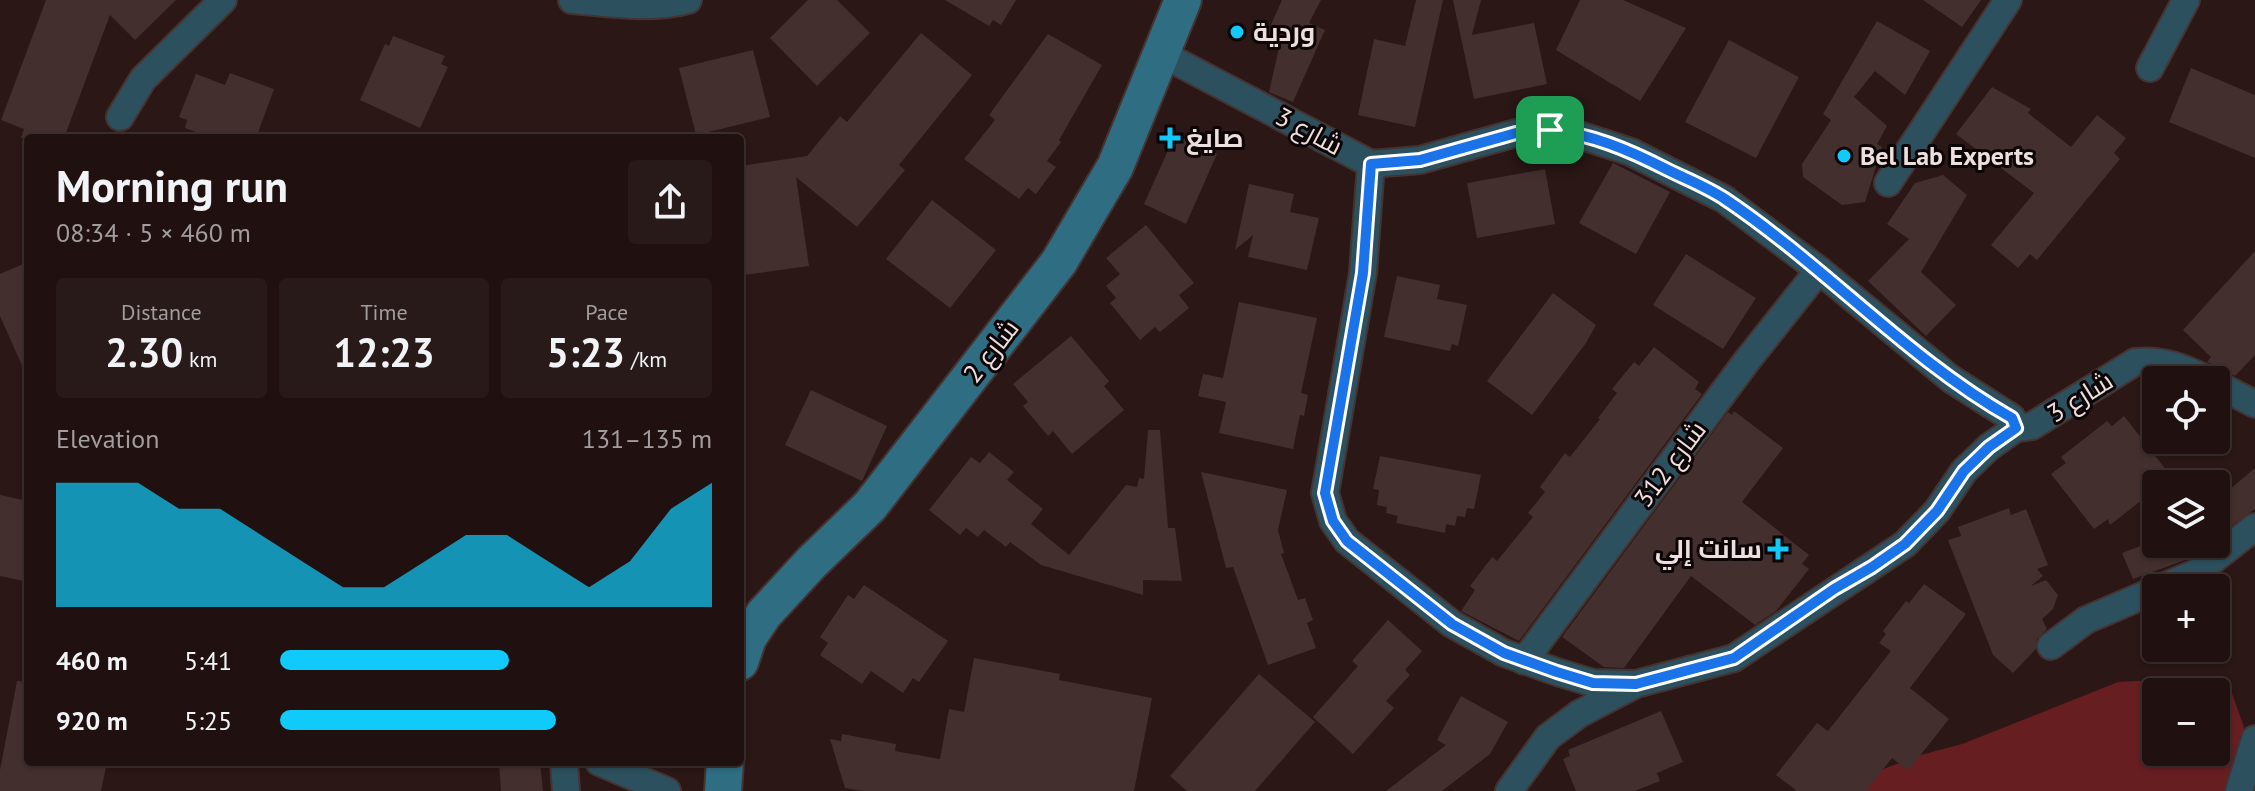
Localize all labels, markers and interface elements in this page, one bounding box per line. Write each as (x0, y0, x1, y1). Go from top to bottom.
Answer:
place label: وردية (1253, 15, 1315, 48)
marker: وردية (1228, 23, 1246, 41)
pin (1516, 96, 1584, 164)
street label: شارع 3 (1269, 99, 1349, 163)
icon: arrive (1528, 108, 1572, 152)
place label: صايغ (1186, 121, 1243, 155)
marker: صايغ (1161, 129, 1179, 147)
place label: Bel Lab Experts (1860, 139, 2034, 172)
marker: Bel Lab Experts (1835, 147, 1853, 165)
text: Morning run (56, 157, 288, 214)
button: share (628, 160, 712, 244)
text: 08:34 · 5 × 460 m (56, 216, 251, 249)
text: Distance (121, 298, 202, 326)
text: Time (360, 298, 408, 326)
text: Pace (585, 298, 628, 326)
street label: شارع 2 (956, 312, 1026, 390)
text: 2.30 (105, 326, 183, 378)
text: 12:23 (333, 326, 435, 378)
text: 5:23 (546, 326, 625, 378)
text: km (183, 345, 217, 373)
text: /km (625, 345, 667, 373)
street label: شارع 3 (2041, 364, 2119, 430)
map controls (2142, 366, 2230, 766)
button: locate (2142, 366, 2230, 454)
street label: شارع 312 (1626, 414, 1714, 514)
text: Elevation (56, 422, 160, 455)
text: 131–135 m (582, 422, 712, 455)
button: layers (2142, 470, 2230, 558)
place label: سانت إلي (1655, 532, 1762, 570)
marker: سانت إلي (1769, 540, 1787, 558)
button: + (2142, 574, 2230, 662)
text: 460 m (56, 644, 128, 677)
text: 5:41 (184, 644, 232, 677)
button: − (2142, 678, 2230, 766)
text: 920 m (56, 704, 128, 737)
text: 5:25 (184, 704, 232, 737)

